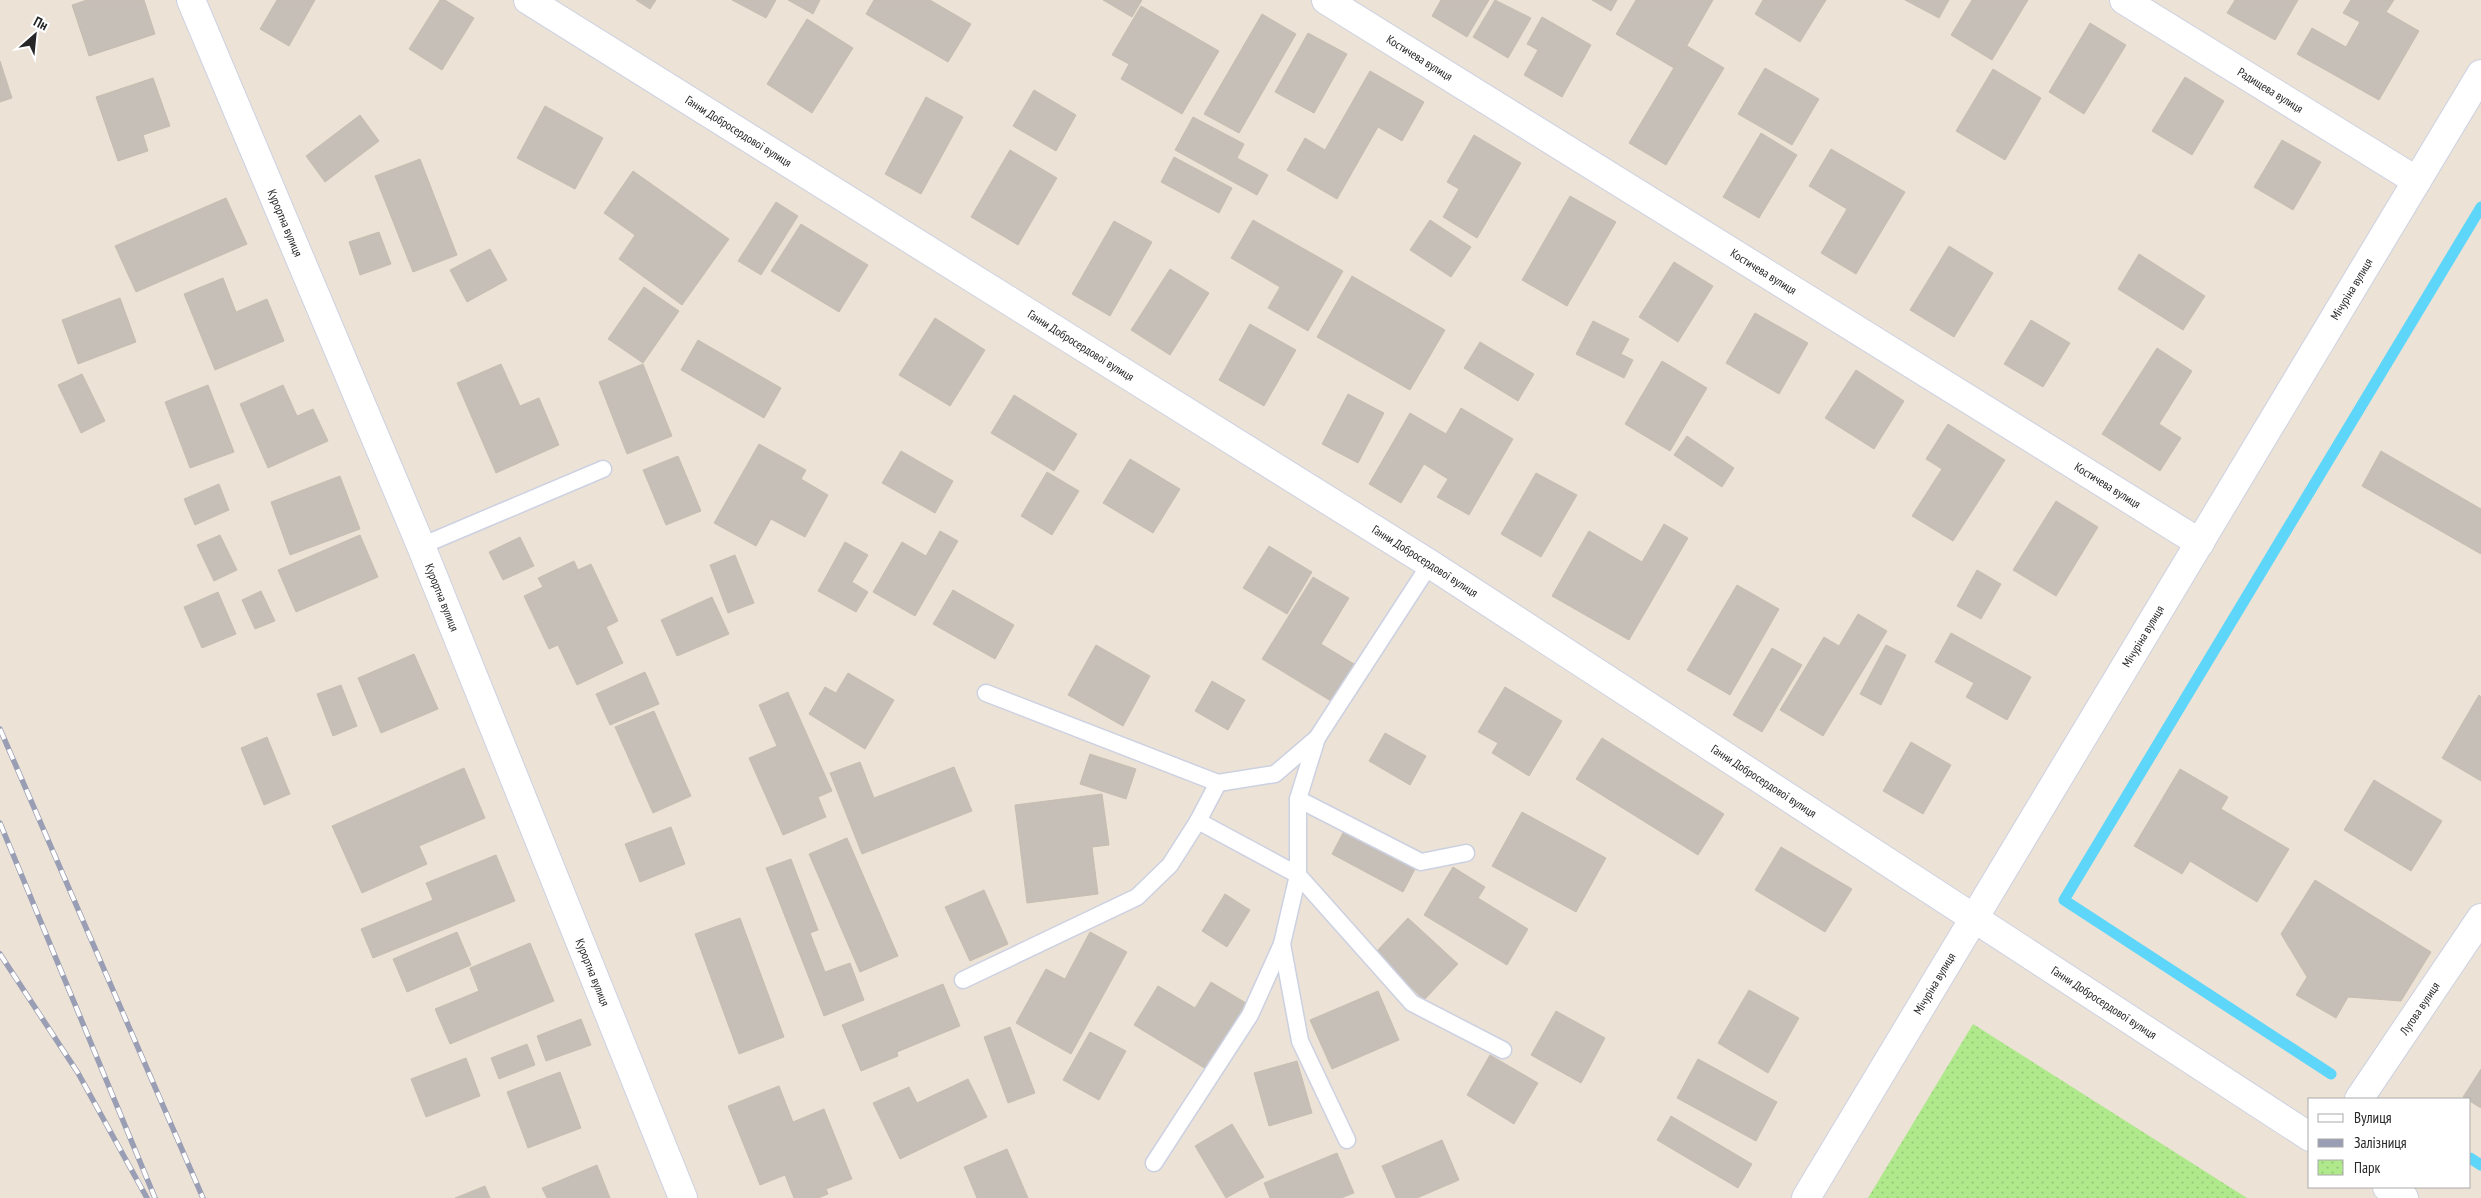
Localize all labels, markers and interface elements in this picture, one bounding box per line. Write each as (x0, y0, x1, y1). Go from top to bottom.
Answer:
north arrow (10, 10, 60, 60)
text: Пн (31, 12, 51, 35)
street label: Костичева вулиця (1384, 31, 1456, 84)
street label: Радищева вулиця (2235, 64, 2306, 116)
street label: Ганни Добросердової вулиця (683, 92, 795, 170)
street label: Курортна вулиця (265, 187, 306, 259)
street label: Костичева вулиця (1728, 245, 1800, 298)
street label: Мічуріна вулиця (2327, 255, 2376, 323)
street label: Ганни Добросердової вулиця (1025, 306, 1137, 384)
street label: Костичева вулиця (2072, 459, 2144, 511)
street label: Ганни Добросердової вулиця (1369, 522, 1481, 600)
street label: Курортна вулиця (422, 561, 463, 634)
street label: Мічуріна вулиця (2119, 602, 2167, 670)
street label: Ганни Добросердової вулиця (1708, 741, 1820, 821)
street label: Курортна вулиця (572, 936, 613, 1009)
street label: Мічуріна вулиця (1910, 950, 1959, 1017)
street label: Ганни Добросердової вулиця (2049, 963, 2160, 1042)
street label: Лугова вулиця (2396, 979, 2443, 1039)
legend (2308, 1098, 2471, 1188)
text: Вулиця (2354, 1108, 2392, 1127)
text: Залізниця (2354, 1133, 2407, 1152)
text: Парк (2354, 1158, 2380, 1177)

